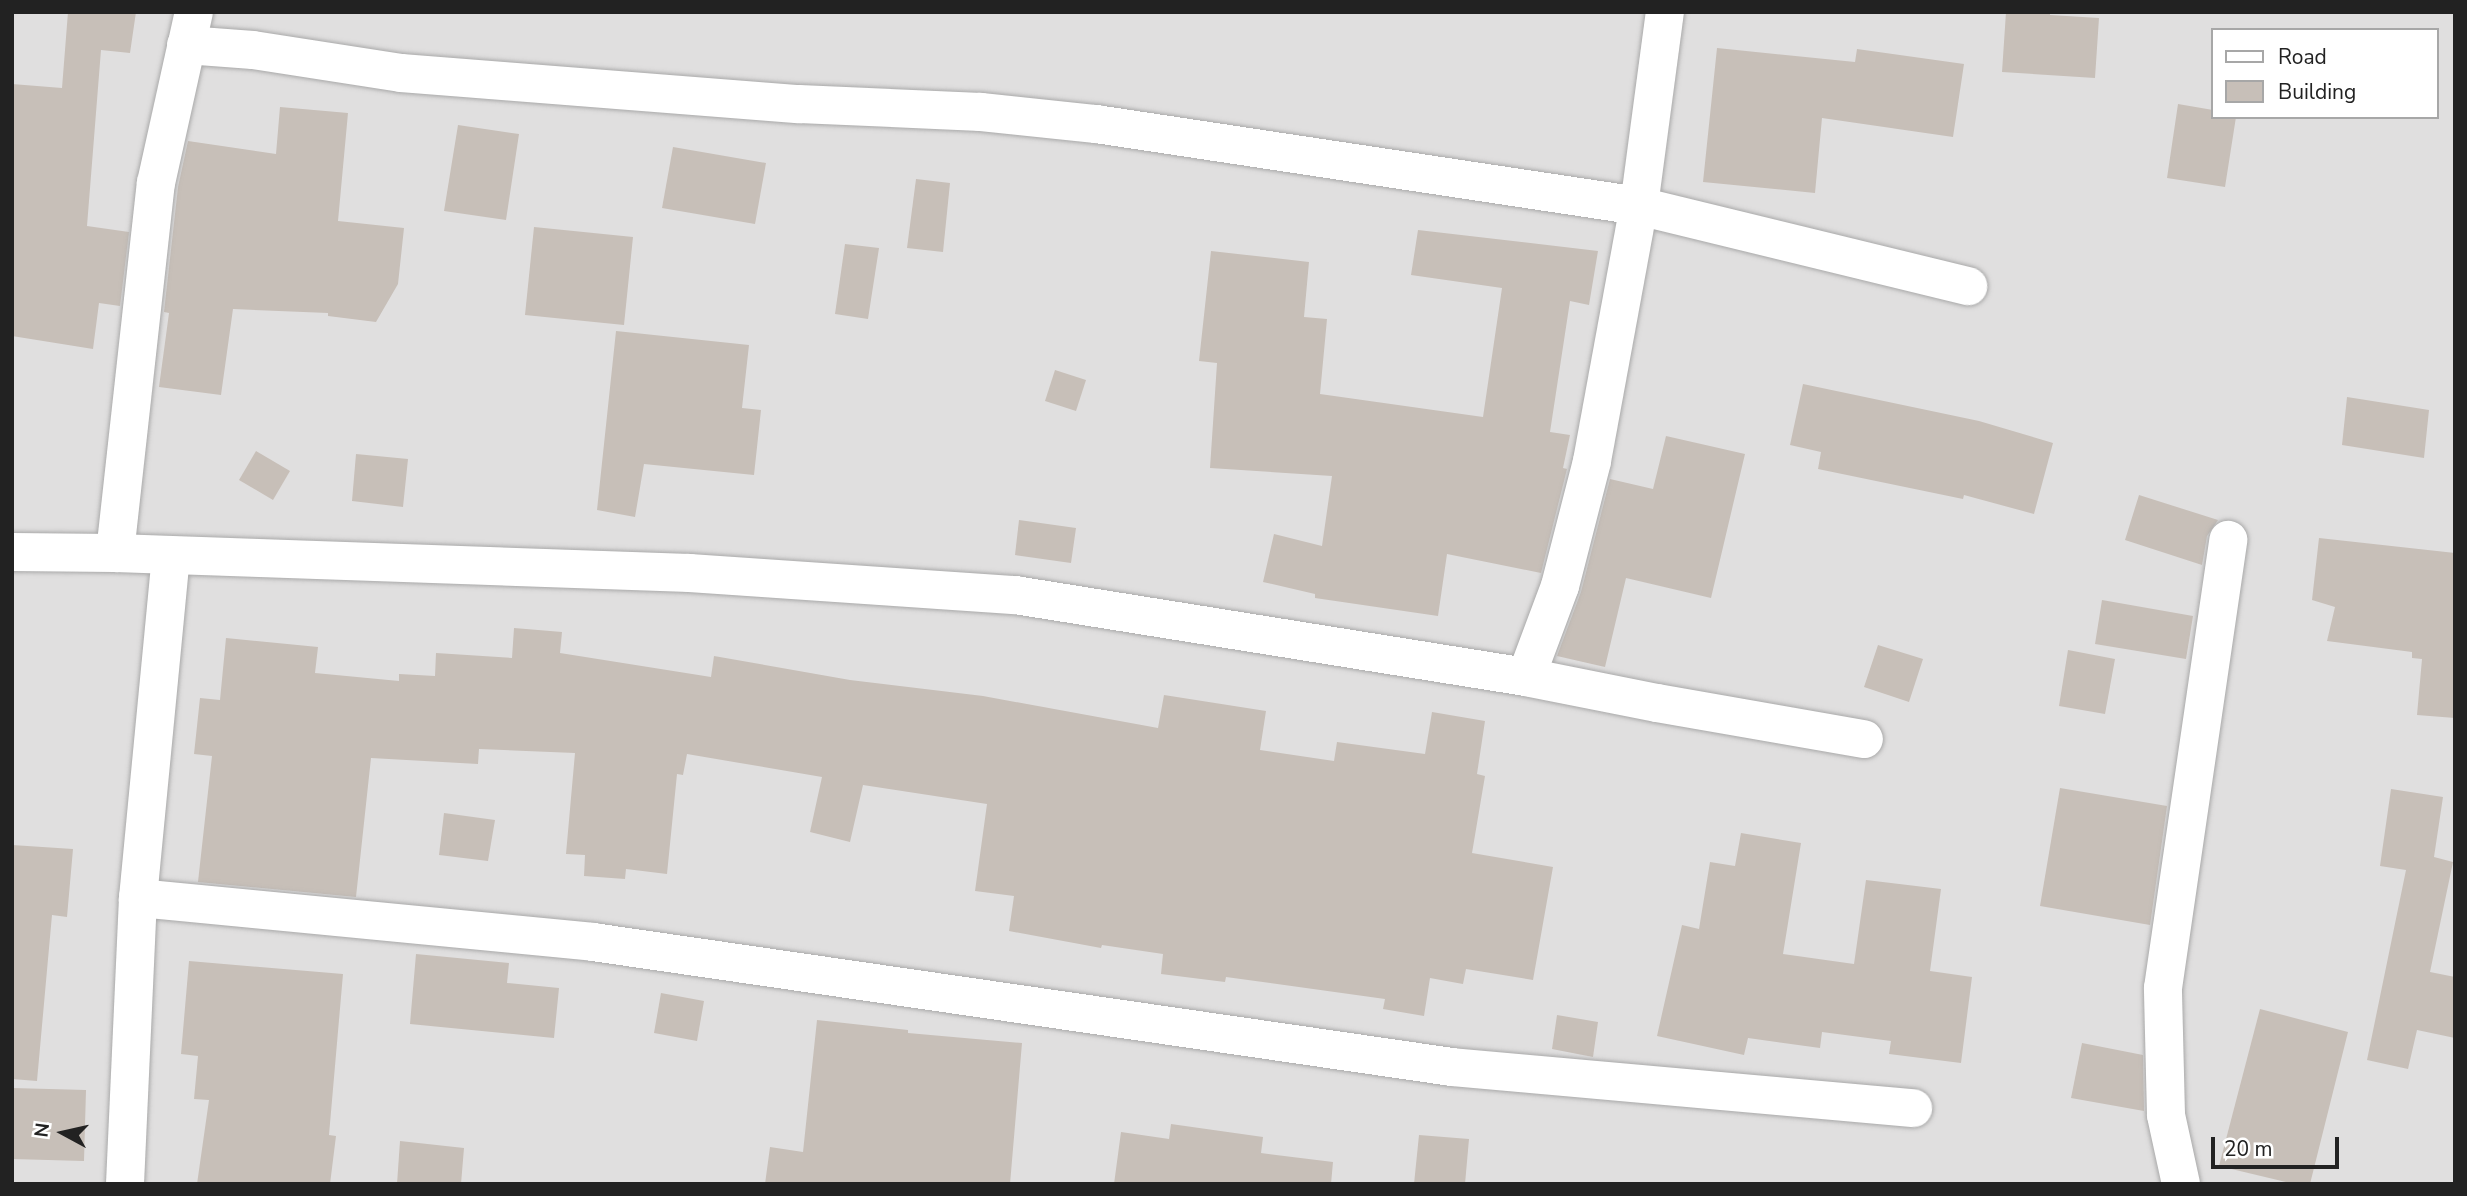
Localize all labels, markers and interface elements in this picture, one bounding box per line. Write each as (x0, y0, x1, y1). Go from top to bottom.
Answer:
legend (2212, 28, 2439, 119)
text: Road (2278, 43, 2327, 71)
text: Building (2278, 78, 2356, 106)
north arrow (28, 1098, 98, 1168)
text: N (28, 1121, 56, 1139)
scale bar (2215, 1122, 2343, 1166)
text: 20 m (2224, 1135, 2273, 1163)

